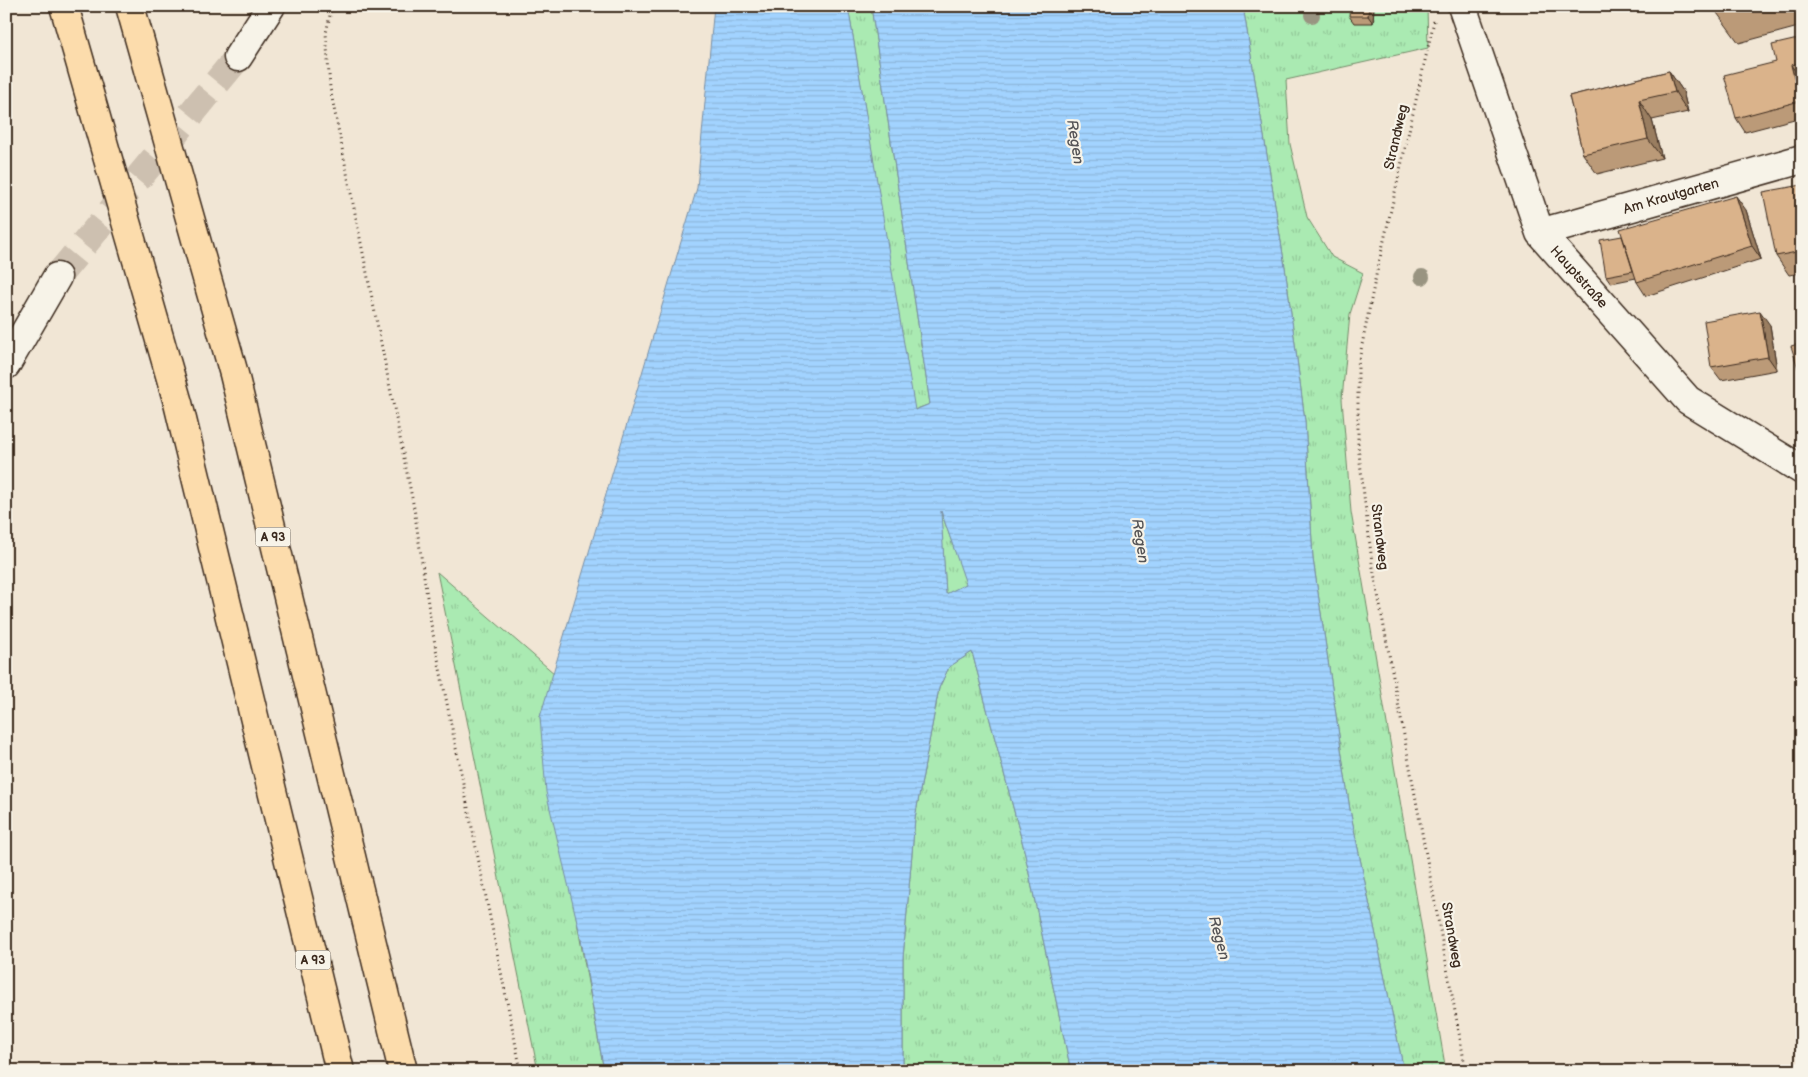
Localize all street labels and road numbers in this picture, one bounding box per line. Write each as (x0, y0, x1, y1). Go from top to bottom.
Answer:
street label: Strandweg (1380, 103, 1412, 171)
street label: Am Krautgarten (1621, 174, 1721, 218)
street label: Hauptstraße (1547, 242, 1611, 312)
street label: Strandweg (1368, 503, 1392, 571)
road number: A 93 (256, 528, 290, 546)
street label: Strandweg (1438, 901, 1466, 969)
road number: A 93 (296, 950, 330, 970)

